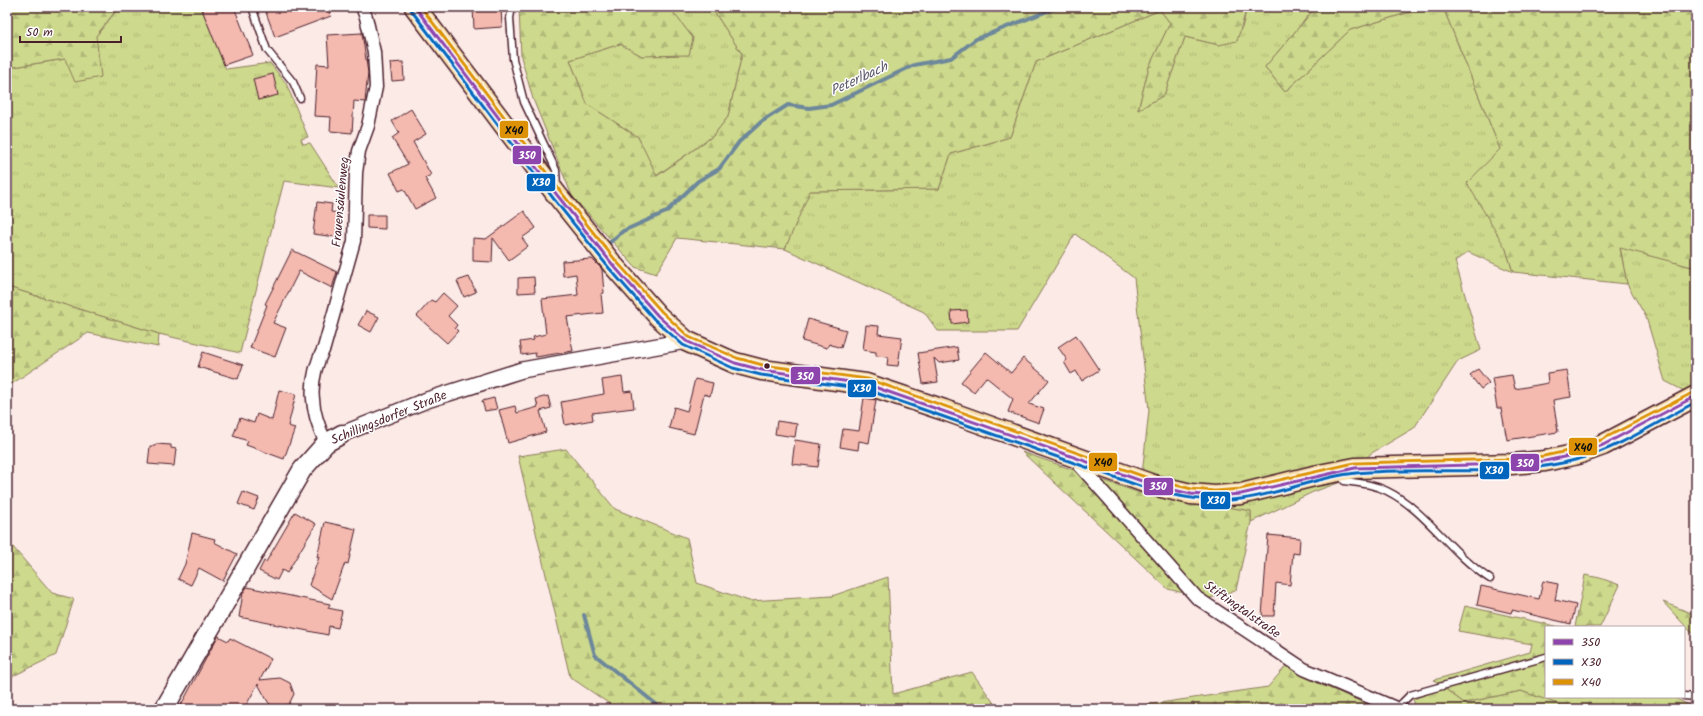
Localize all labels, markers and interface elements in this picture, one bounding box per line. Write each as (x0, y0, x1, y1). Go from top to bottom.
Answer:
scale bar (20, 18, 121, 44)
text: 50 m (26, 23, 53, 42)
water label: Peterlbach (827, 55, 893, 102)
line badge: X40 (499, 120, 529, 139)
text: X40 (504, 122, 523, 140)
line badge: 350 (512, 145, 542, 165)
text: 350 (517, 147, 536, 165)
street label: Frauensäulenweg (327, 156, 355, 248)
line badge: X30 (526, 173, 556, 192)
text: X30 (531, 174, 550, 192)
unlabelled marker (762, 361, 772, 371)
line badge: 350 (790, 366, 821, 385)
text: 350 (795, 368, 814, 386)
line badge: X30 (847, 379, 877, 398)
text: X30 (852, 380, 871, 398)
street label: Schillingsdorfer Straße (328, 385, 450, 451)
line badge: X40 (1568, 437, 1598, 456)
text: X40 (1573, 439, 1592, 457)
line badge: X40 (1088, 452, 1118, 472)
line badge: 350 (1510, 453, 1540, 472)
text: X40 (1093, 454, 1112, 472)
text: 350 (1515, 455, 1534, 473)
line badge: X30 (1479, 461, 1510, 480)
text: X30 (1484, 462, 1503, 480)
line badge: 350 (1143, 477, 1174, 496)
text: 350 (1148, 478, 1167, 496)
line badge: X30 (1200, 491, 1231, 510)
text: X30 (1206, 492, 1225, 510)
street label: Stiftingtalstraße (1199, 576, 1285, 644)
legend (1545, 626, 1685, 698)
text: 350 (1581, 633, 1600, 652)
text: X30 (1581, 653, 1601, 672)
text: X40 (1581, 673, 1601, 692)

